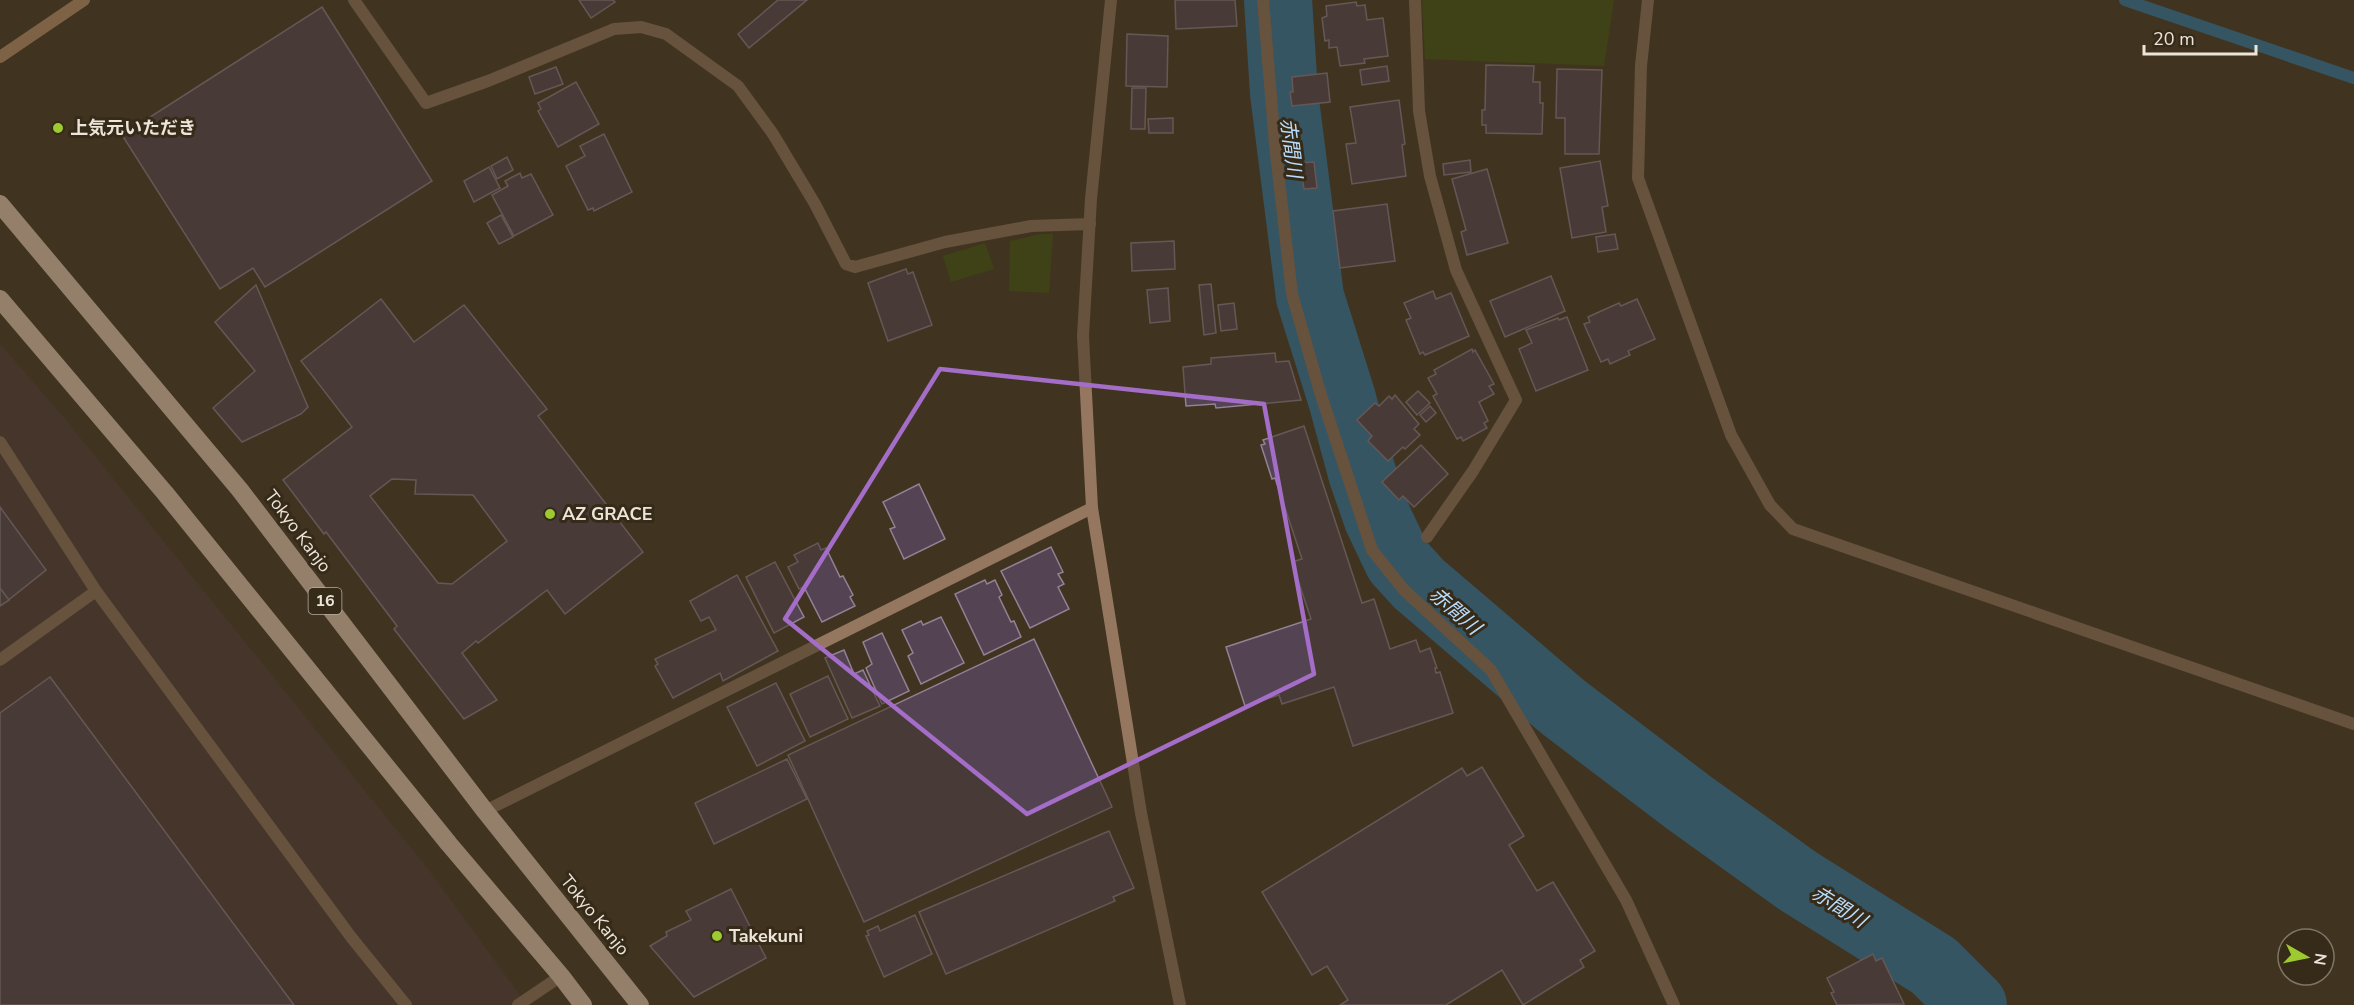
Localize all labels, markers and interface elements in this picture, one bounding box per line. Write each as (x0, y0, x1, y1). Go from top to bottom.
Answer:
scale bar (2144, 18, 2256, 56)
text: 20 m (2153, 27, 2195, 51)
place label: 上気元いただき (70, 116, 196, 140)
water label: 赤間川 (1274, 117, 1308, 181)
marker: 上気元いただき (51, 121, 65, 135)
street label: Tokyo Kanjo (259, 485, 337, 577)
place label: AZ GRACE (562, 502, 652, 526)
marker: AZ GRACE (543, 507, 557, 521)
water label: 赤間川 (1424, 581, 1488, 642)
road number: 16 (308, 588, 342, 614)
street label: Tokyo Kanjo (555, 870, 635, 960)
water label: 赤間川 (1806, 880, 1873, 935)
place label: Takekuni (729, 924, 803, 948)
north arrow (2276, 927, 2336, 987)
marker: Takekuni (710, 929, 724, 943)
text: N (2308, 952, 2332, 967)

